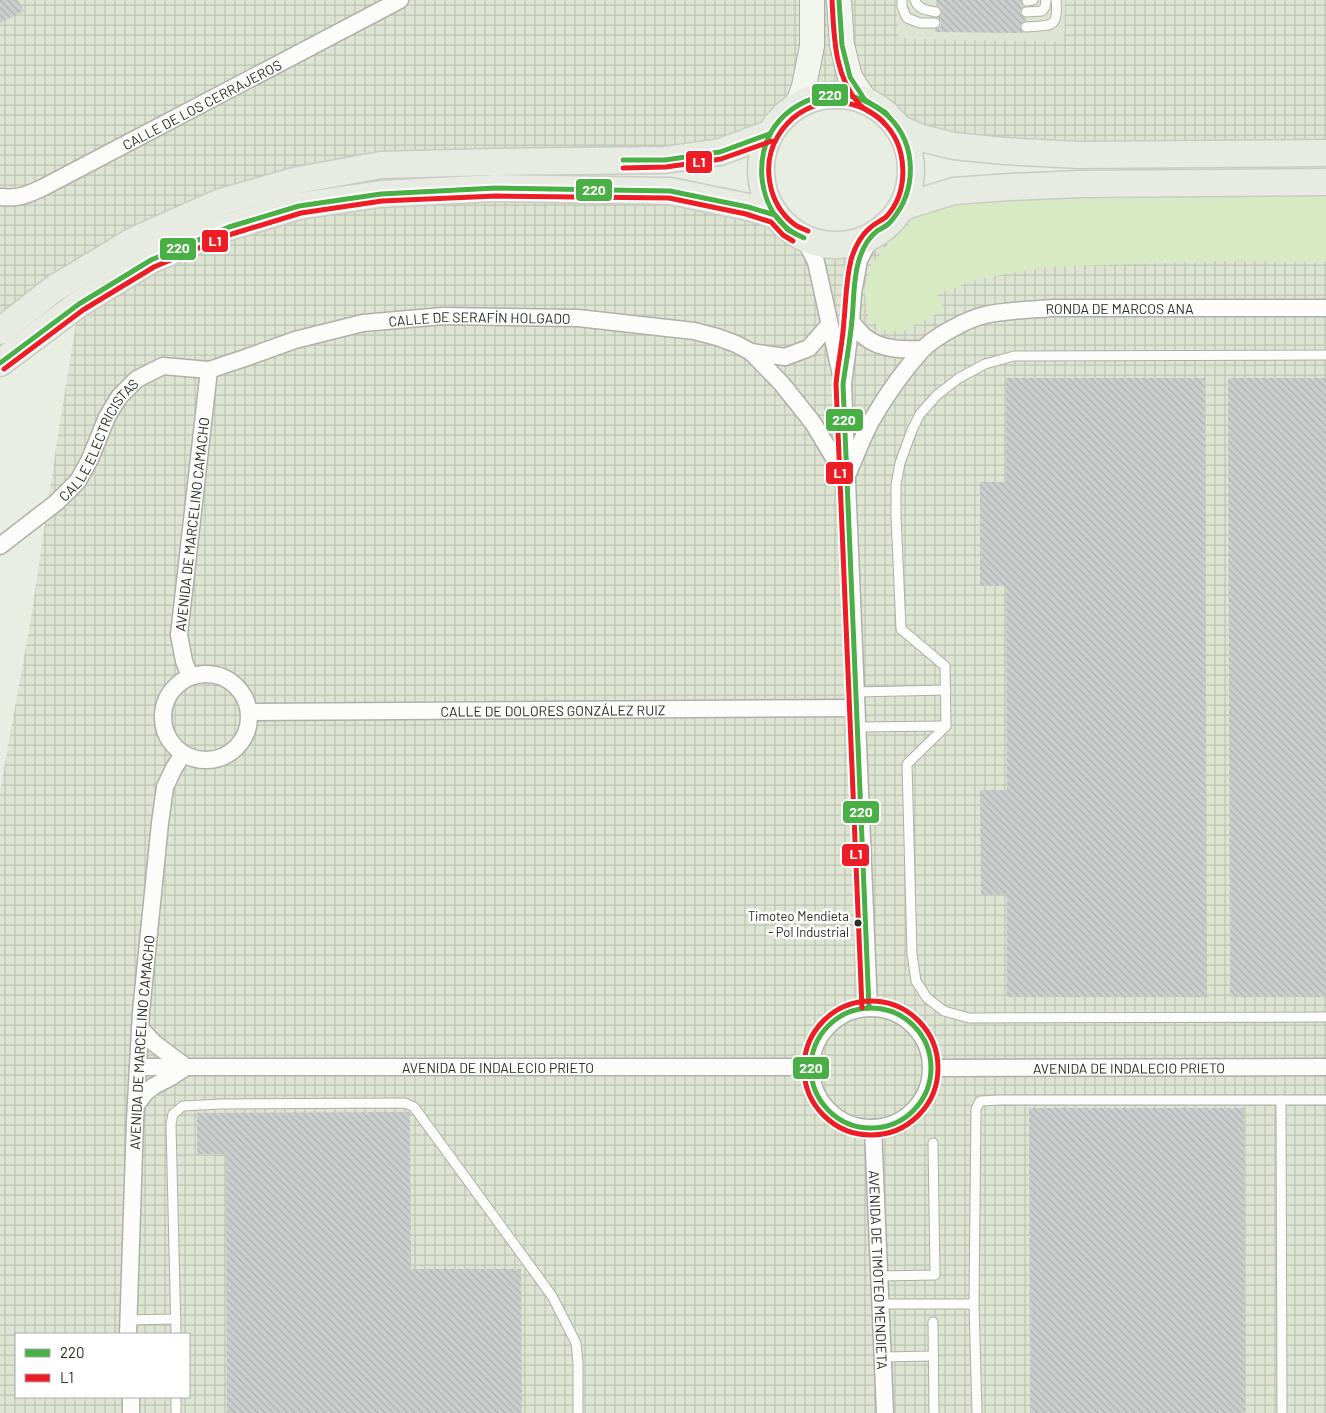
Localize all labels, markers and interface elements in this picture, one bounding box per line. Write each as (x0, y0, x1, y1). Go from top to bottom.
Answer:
street label: CALLE DE LOS CERRAJEROS (119, 55, 284, 153)
line badge: 220 (811, 83, 849, 107)
text: 220 (818, 86, 842, 103)
line badge: L1 (685, 150, 713, 174)
text: L1 (693, 153, 706, 170)
line badge: 220 (575, 178, 613, 202)
text: 220 (582, 181, 606, 198)
line badge: L1 (201, 229, 229, 253)
text: L1 (209, 232, 222, 249)
line badge: 220 (159, 237, 197, 261)
text: 220 (166, 239, 190, 256)
street label: RONDA DE MARCOS ANA (1045, 299, 1194, 317)
street label: CALLE DE SERAFÍN HOLGADO (388, 307, 571, 329)
street label: CALLE ELECTRICISTAS (55, 375, 141, 504)
line badge: 220 (825, 408, 864, 432)
text: 220 (832, 411, 856, 428)
street label: AVENIDA DE MARCELINO CAMACHO (171, 416, 212, 632)
line badge: L1 (825, 461, 854, 485)
text: L1 (834, 464, 847, 481)
street label: CALLE DE DOLORES GONZÁLEZ RUIZ (440, 701, 666, 719)
line badge: 220 (842, 800, 880, 824)
text: 220 (849, 803, 873, 820)
line badge: L1 (841, 843, 870, 867)
text: L1 (850, 845, 863, 862)
place label: Timoteo Mendieta - Pol Industrial (748, 908, 849, 940)
marker: Timoteo Mendieta - Pol Industrial (853, 918, 863, 928)
street label: AVENIDA DE MARCELINO CAMACHO (126, 934, 157, 1150)
line badge: 220 (792, 1056, 830, 1080)
street label: AVENIDA DE INDALECIO PRIETO (402, 1059, 594, 1076)
text: 220 (799, 1059, 823, 1076)
street label: AVENIDA DE INDALECIO PRIETO (1033, 1059, 1225, 1076)
street label: AVENIDA DE TIMOTEO MENDIETA (866, 1170, 892, 1370)
legend (15, 1333, 190, 1398)
text: 220 (60, 1343, 85, 1361)
text: L1 (60, 1368, 74, 1386)

